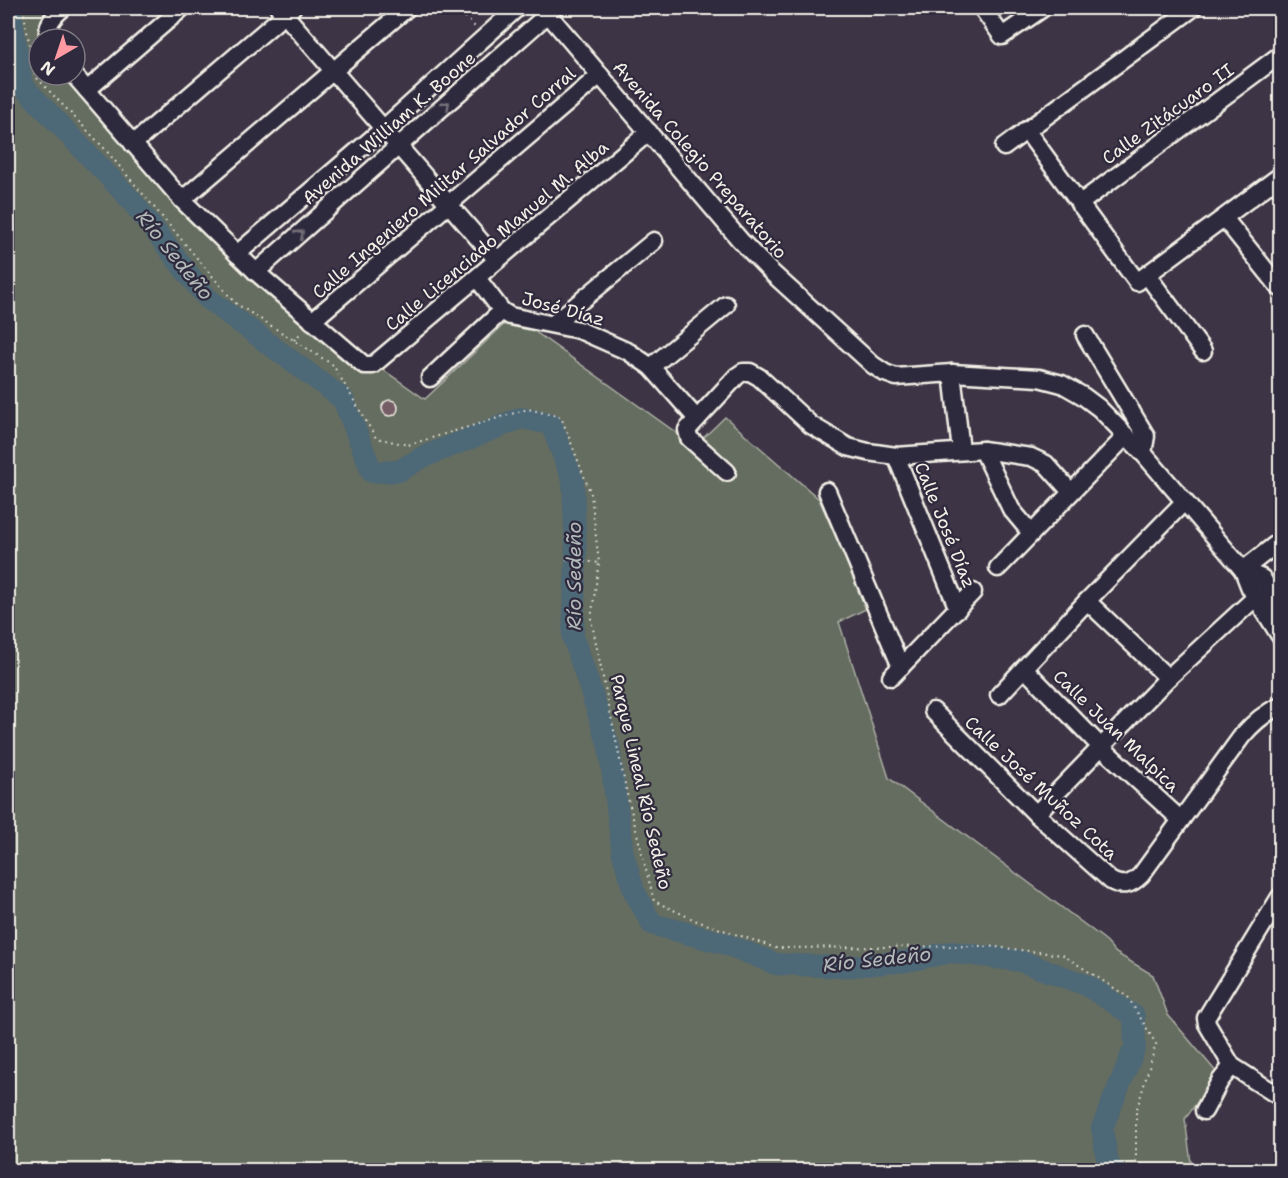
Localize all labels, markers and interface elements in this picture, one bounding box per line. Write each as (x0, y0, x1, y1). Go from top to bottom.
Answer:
north arrow (27, 27, 87, 87)
street label: Avenida William K. Boone (297, 46, 481, 210)
text: N (36, 56, 59, 80)
street label: Avenida Colegio Preparatorio (607, 56, 793, 264)
street label: Calle Zitácuaro II (1097, 58, 1239, 170)
street label: Calle Ingeniero Militar Salvador Corral (307, 61, 581, 304)
one-way arrow (439, 101, 449, 112)
street label: Calle Licenciado Manuel M. Alba (380, 135, 614, 337)
water label: Río Sedeño (131, 205, 219, 305)
one-way arrow (293, 230, 303, 241)
street label: José Díaz (519, 286, 607, 332)
street label: Calle José Díaz (909, 458, 981, 592)
water label: Río Sedeño (561, 522, 587, 630)
street label: Calle Juan Malpica (1048, 664, 1184, 798)
street label: Parque Lineal Río Sedeño (605, 672, 677, 892)
street label: Calle José Muñoz Cota (959, 711, 1123, 865)
water label: Río Sedeño (822, 940, 932, 978)

